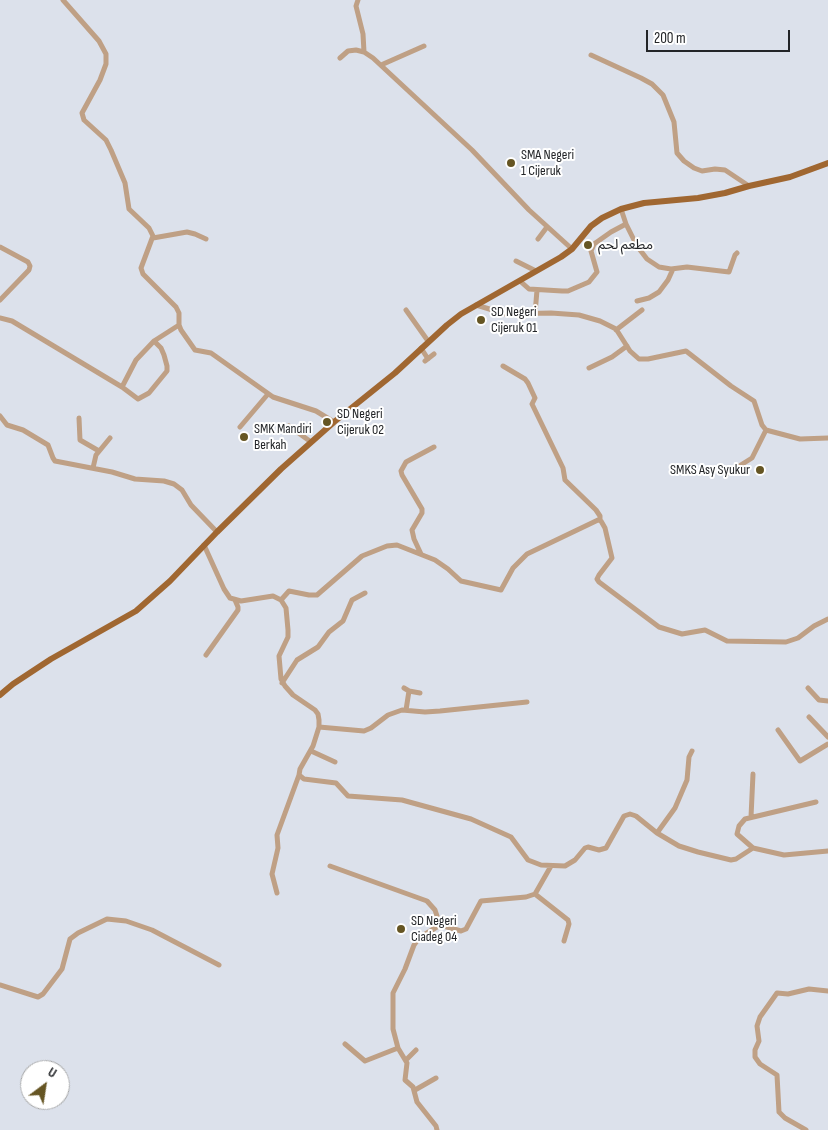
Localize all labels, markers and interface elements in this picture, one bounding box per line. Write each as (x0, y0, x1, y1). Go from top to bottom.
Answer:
scale bar (648, 20, 792, 52)
text: 200 m (654, 29, 686, 48)
place label: SMA Negeri 1 Cijeruk (521, 147, 574, 180)
marker: SMA Negeri 1 Cijeruk (505, 157, 517, 169)
place label: مطعم لحم (598, 237, 653, 253)
marker: مطعم لحم (582, 239, 594, 251)
place label: SD Negeri Cijeruk 01 (491, 304, 537, 336)
marker: SD Negeri Cijeruk 01 (475, 314, 487, 326)
place label: SD Negeri Cijeruk 02 (337, 406, 384, 438)
marker: SD Negeri Cijeruk 02 (321, 416, 333, 428)
place label: SMK Mandiri Berkah (254, 421, 312, 454)
marker: SMK Mandiri Berkah (238, 431, 250, 443)
place label: SMKS Asy Syukur (670, 462, 750, 478)
marker: SMKS Asy Syukur (754, 464, 766, 476)
place label: SD Negeri Ciadeg 04 (411, 913, 457, 946)
marker: SD Negeri Ciadeg 04 (395, 923, 407, 935)
north arrow (20, 1060, 70, 1110)
text: U (45, 1063, 60, 1082)

